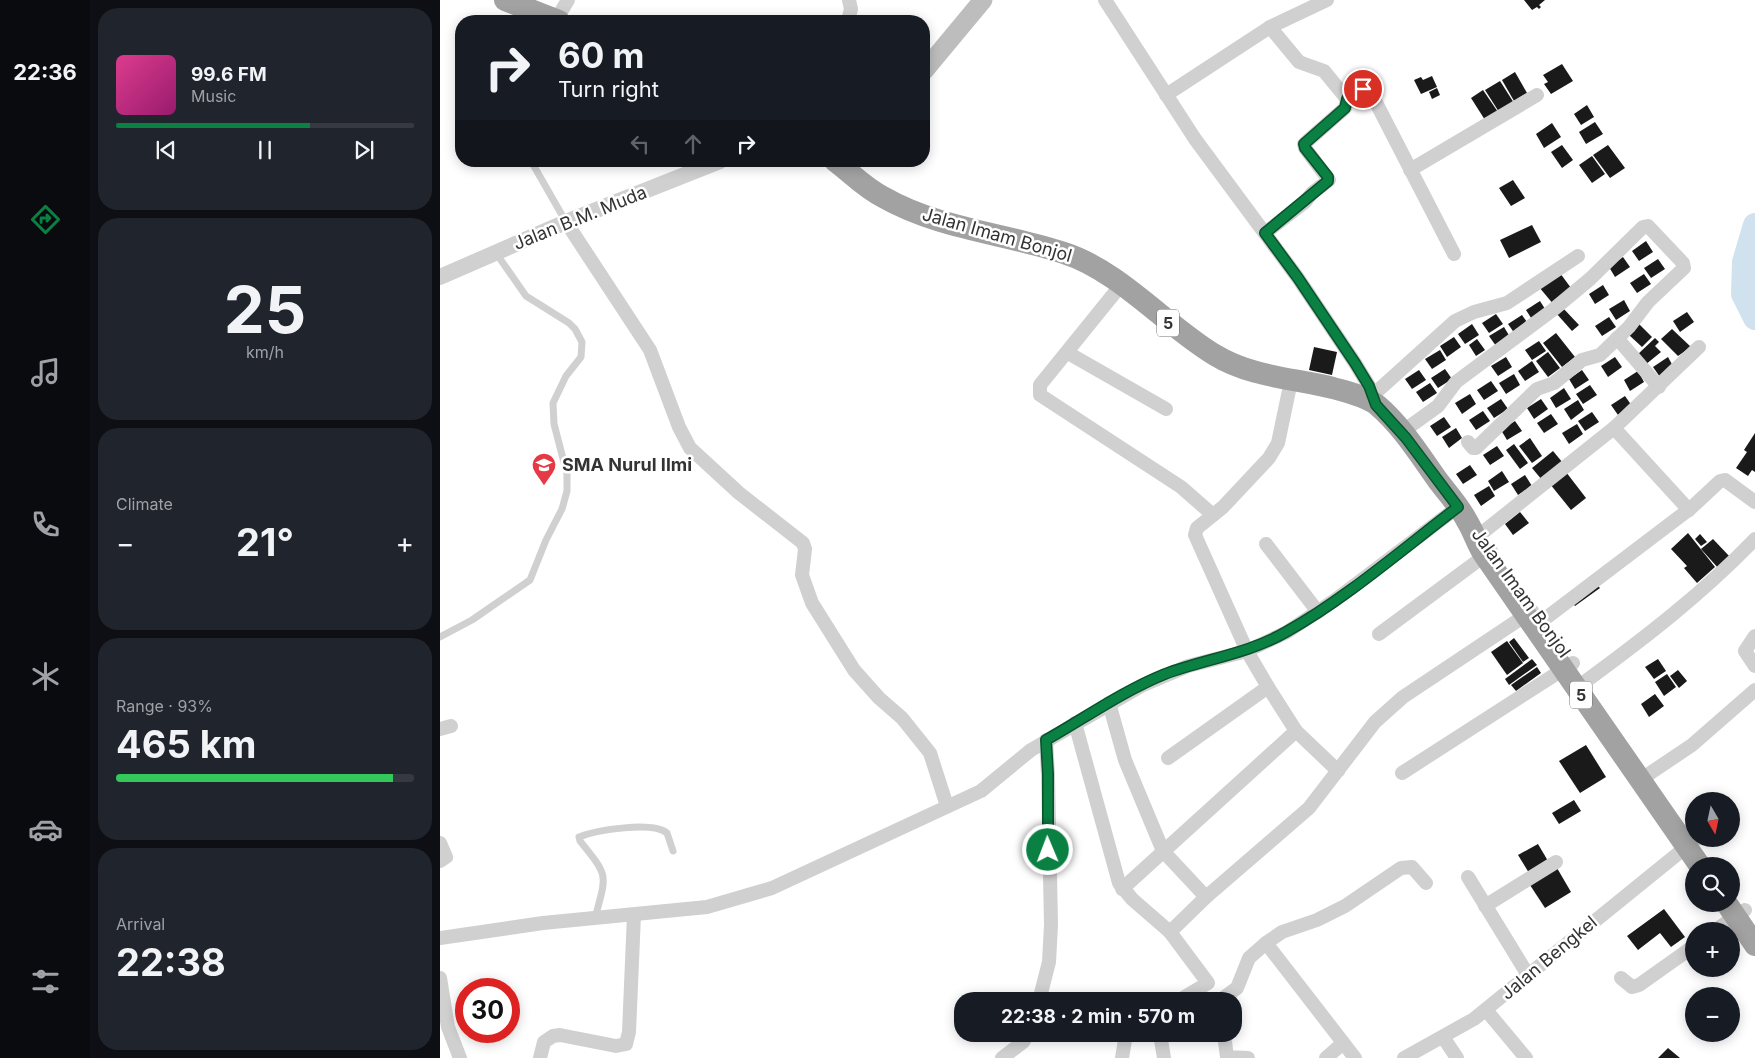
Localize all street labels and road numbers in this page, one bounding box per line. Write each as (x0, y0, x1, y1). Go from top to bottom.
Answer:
street label: Jalan B.M. Muda (510, 181, 650, 254)
street label: Jalan Imam Bonjol (920, 203, 1074, 266)
road number: 5 (1157, 309, 1179, 336)
street label: Jalan Imam Bonjol (1467, 524, 1575, 662)
road number: 5 (1570, 682, 1592, 708)
street label: Jalan Bengkel (1496, 911, 1601, 1004)

